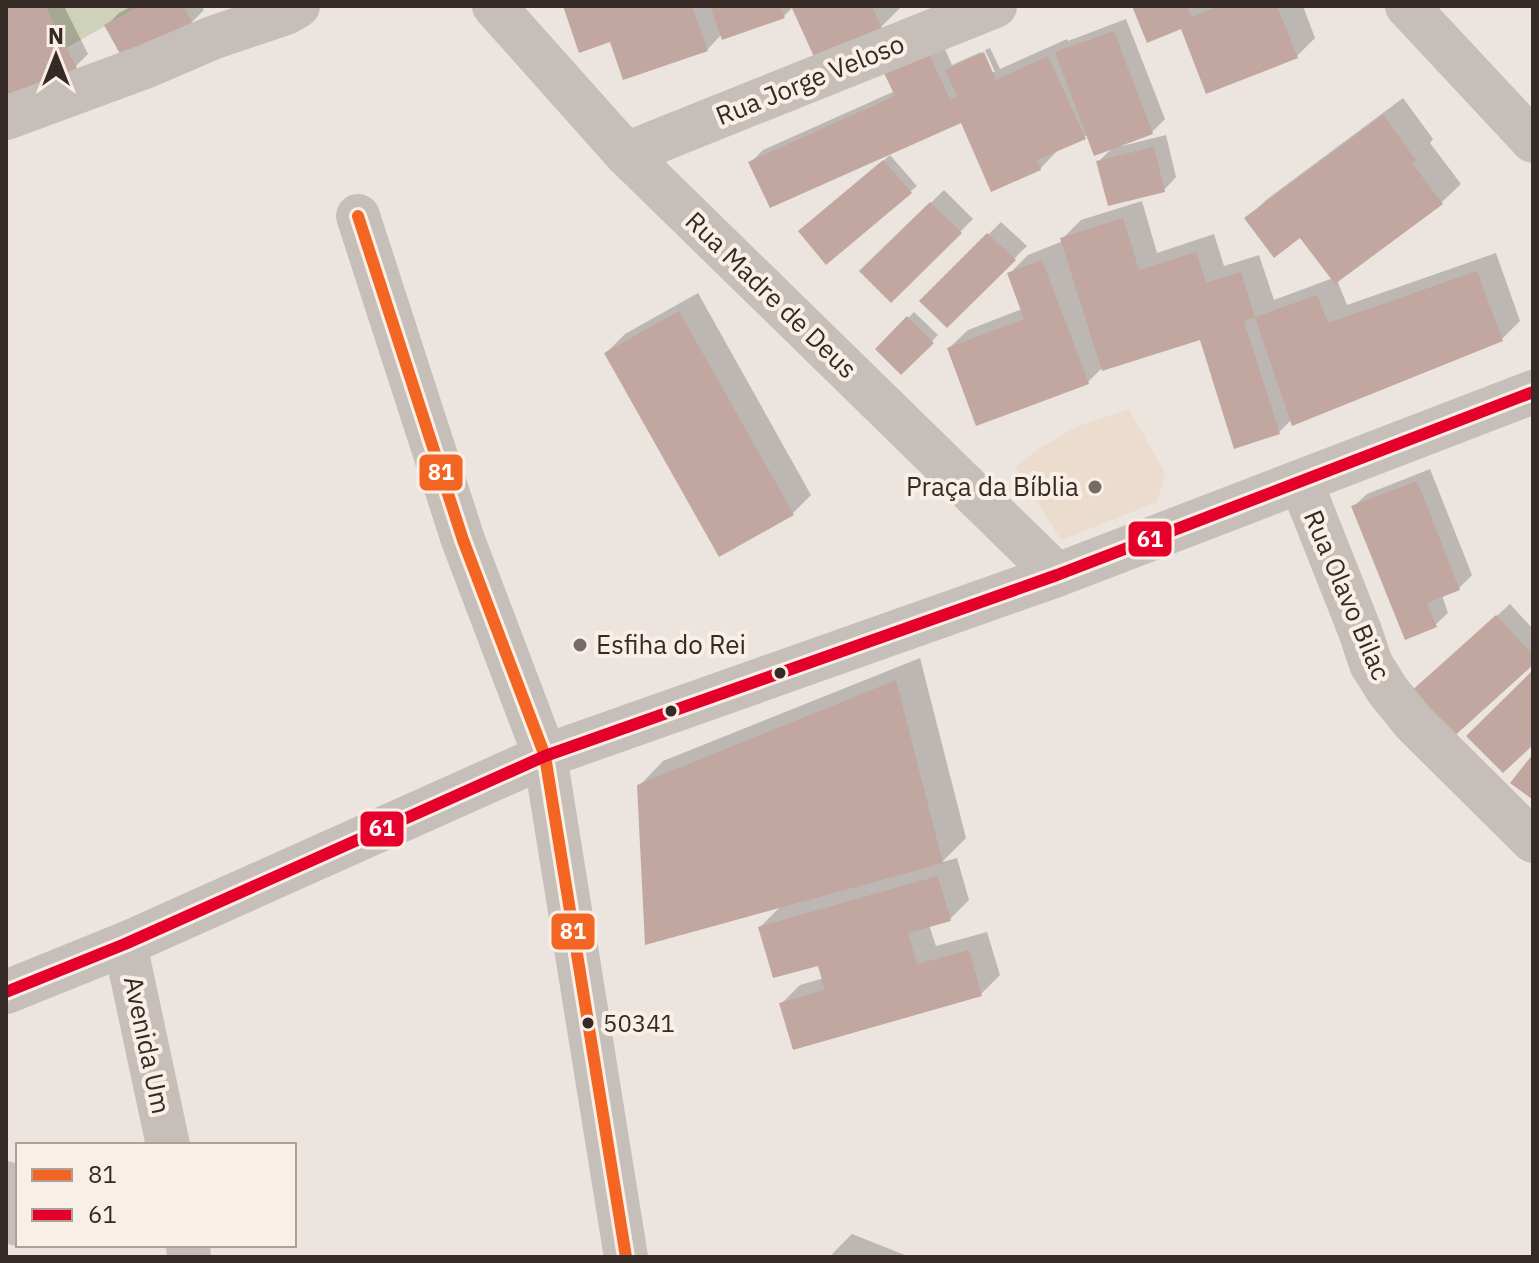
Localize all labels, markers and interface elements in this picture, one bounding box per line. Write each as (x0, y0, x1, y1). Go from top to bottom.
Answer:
north arrow (16, 16, 96, 96)
text: N (48, 21, 64, 50)
street label: Rua Jorge Veloso (710, 26, 909, 132)
street label: Rua Madre de Deus (679, 204, 865, 385)
line badge: 81 (418, 453, 464, 492)
text: 81 (428, 457, 454, 486)
place label: Praça da Bíblia (906, 469, 1079, 503)
marker: Praça da Bíblia (1086, 478, 1104, 496)
street label: Rua Olavo Bilac (1297, 504, 1399, 685)
line badge: 61 (1127, 520, 1173, 558)
text: 61 (1137, 524, 1163, 553)
place label: Esfiha do Rei (596, 627, 746, 661)
marker: Esfiha do Rei (571, 636, 589, 654)
unlabelled marker (772, 665, 788, 681)
unlabelled marker (663, 703, 679, 719)
line badge: 61 (359, 810, 405, 848)
text: 61 (369, 813, 395, 842)
line badge: 81 (550, 912, 596, 951)
text: 81 (560, 916, 586, 945)
street label: Avenida Um (117, 973, 179, 1117)
place label: 50341 (603, 1007, 675, 1039)
marker: 50341 (580, 1015, 596, 1031)
legend (16, 1143, 296, 1247)
text: 81 (88, 1158, 117, 1190)
text: 61 (88, 1198, 117, 1230)

